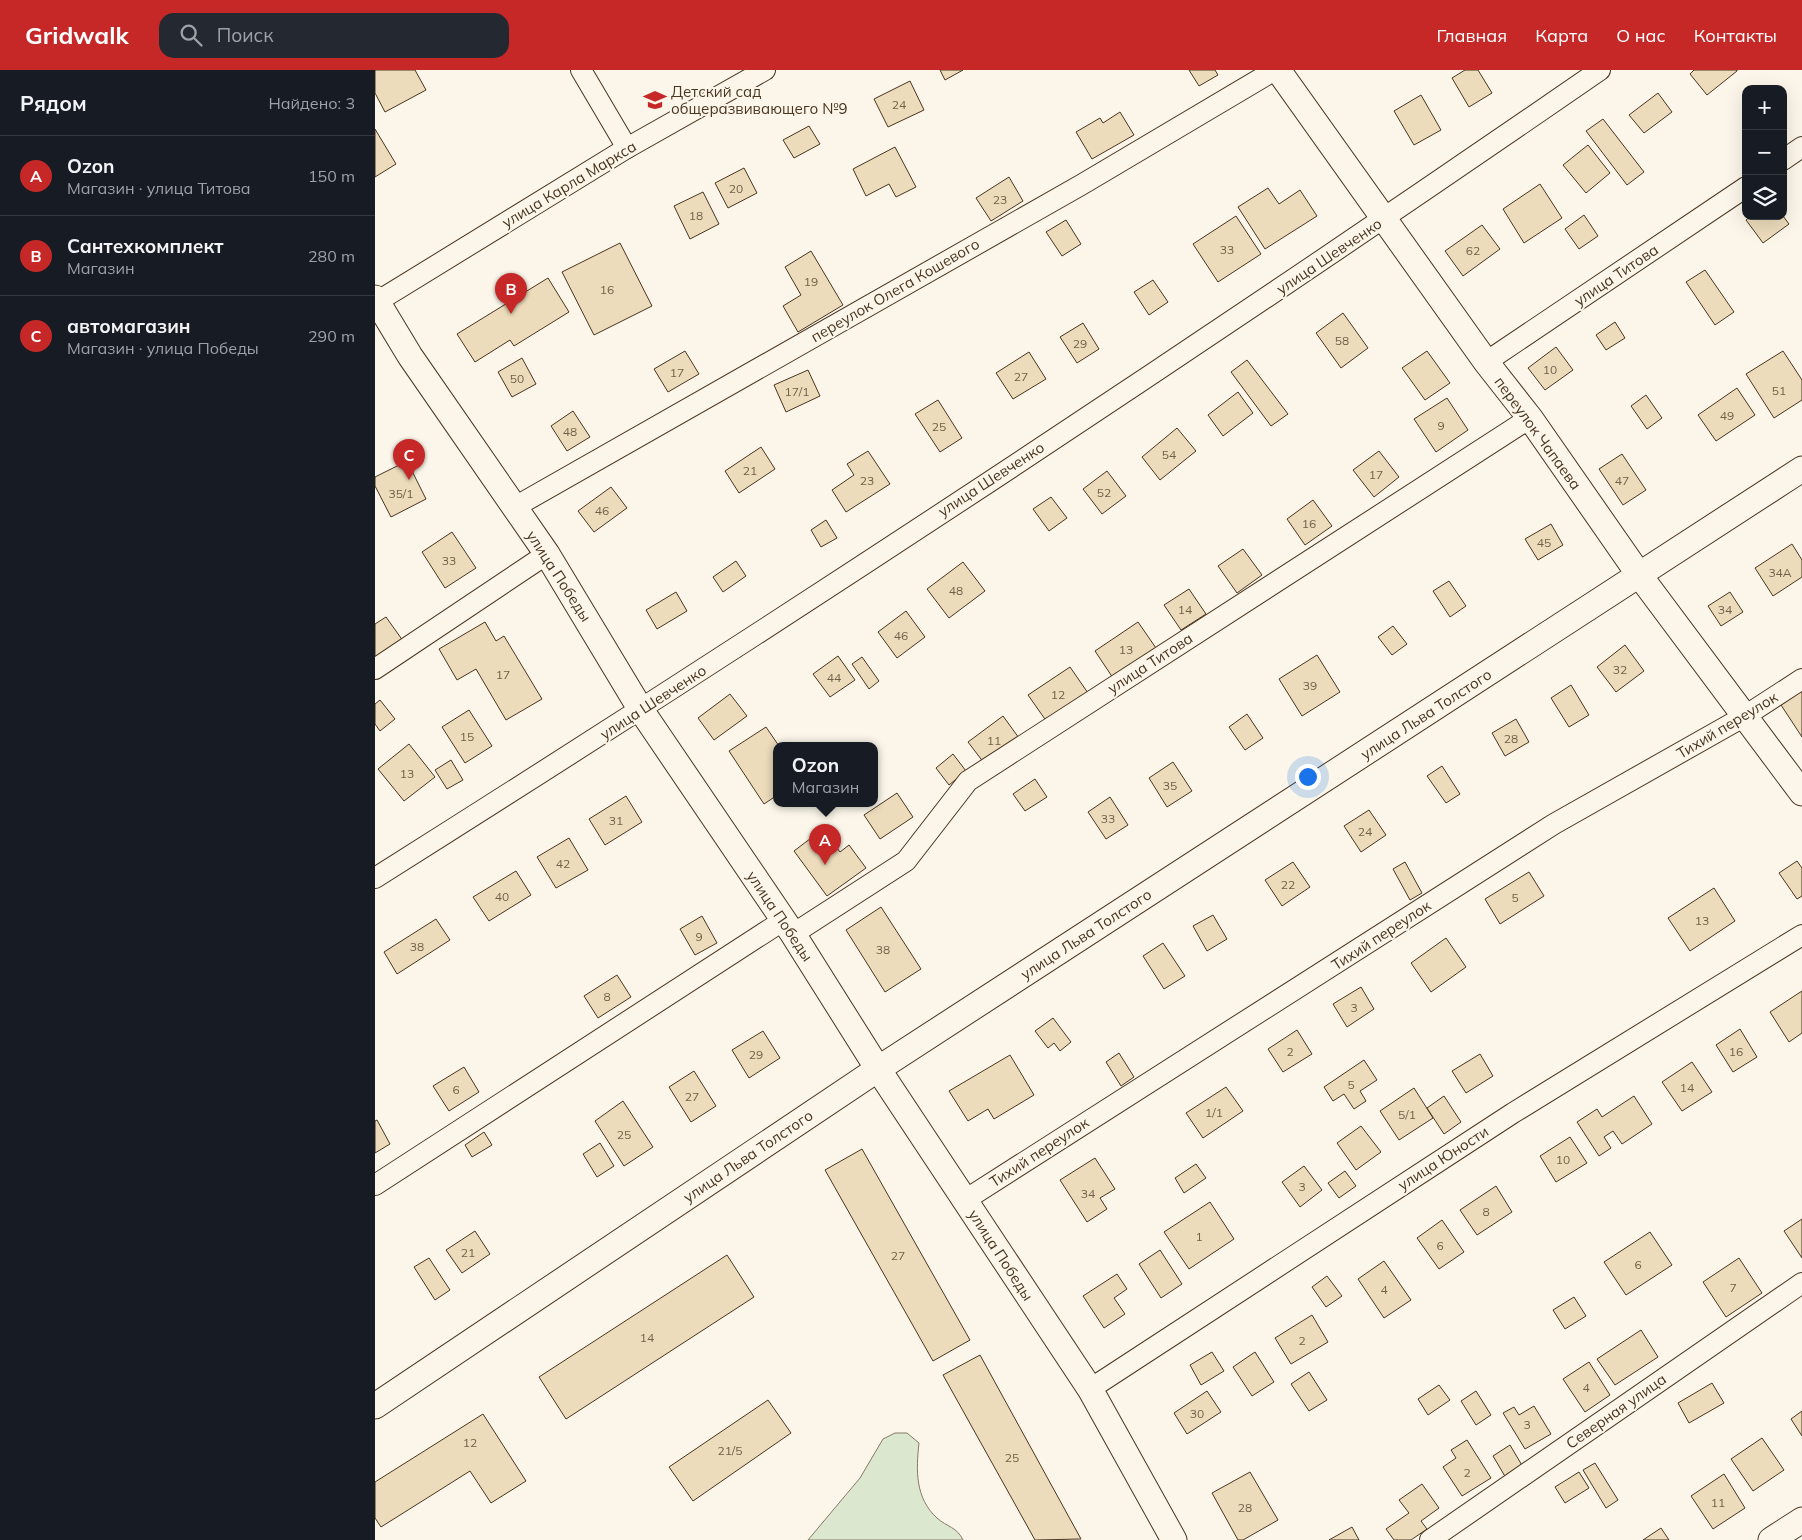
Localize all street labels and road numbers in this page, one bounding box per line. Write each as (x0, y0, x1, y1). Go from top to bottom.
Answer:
street label: улица Карла Маркса (498, 136, 640, 232)
street label: улица Шевченко (1273, 214, 1385, 298)
street label: переулок Олега Кошевого (807, 234, 983, 346)
street label: улица Титова (1570, 240, 1662, 310)
street label: переулок Чапаева (1491, 373, 1585, 493)
street label: улица Шевченко (934, 438, 1048, 520)
street label: улица Победы (522, 527, 596, 625)
street label: улица Титова (1104, 628, 1196, 698)
street label: улица Шевченко (596, 661, 710, 743)
street label: улица Льва Толстого (1357, 665, 1495, 763)
street label: Тихий переулок (1673, 687, 1782, 763)
street label: улица Победы (743, 867, 817, 965)
street label: улица Льва Толстого (1017, 885, 1155, 983)
street label: Тихий переулок (1328, 895, 1435, 974)
street label: улица Льва Толстого (679, 1105, 817, 1207)
street label: Тихий переулок (986, 1112, 1093, 1191)
street label: улица Юности (1394, 1122, 1492, 1194)
street label: улица Победы (964, 1206, 1038, 1304)
street label: Северная улица (1562, 1369, 1670, 1453)

